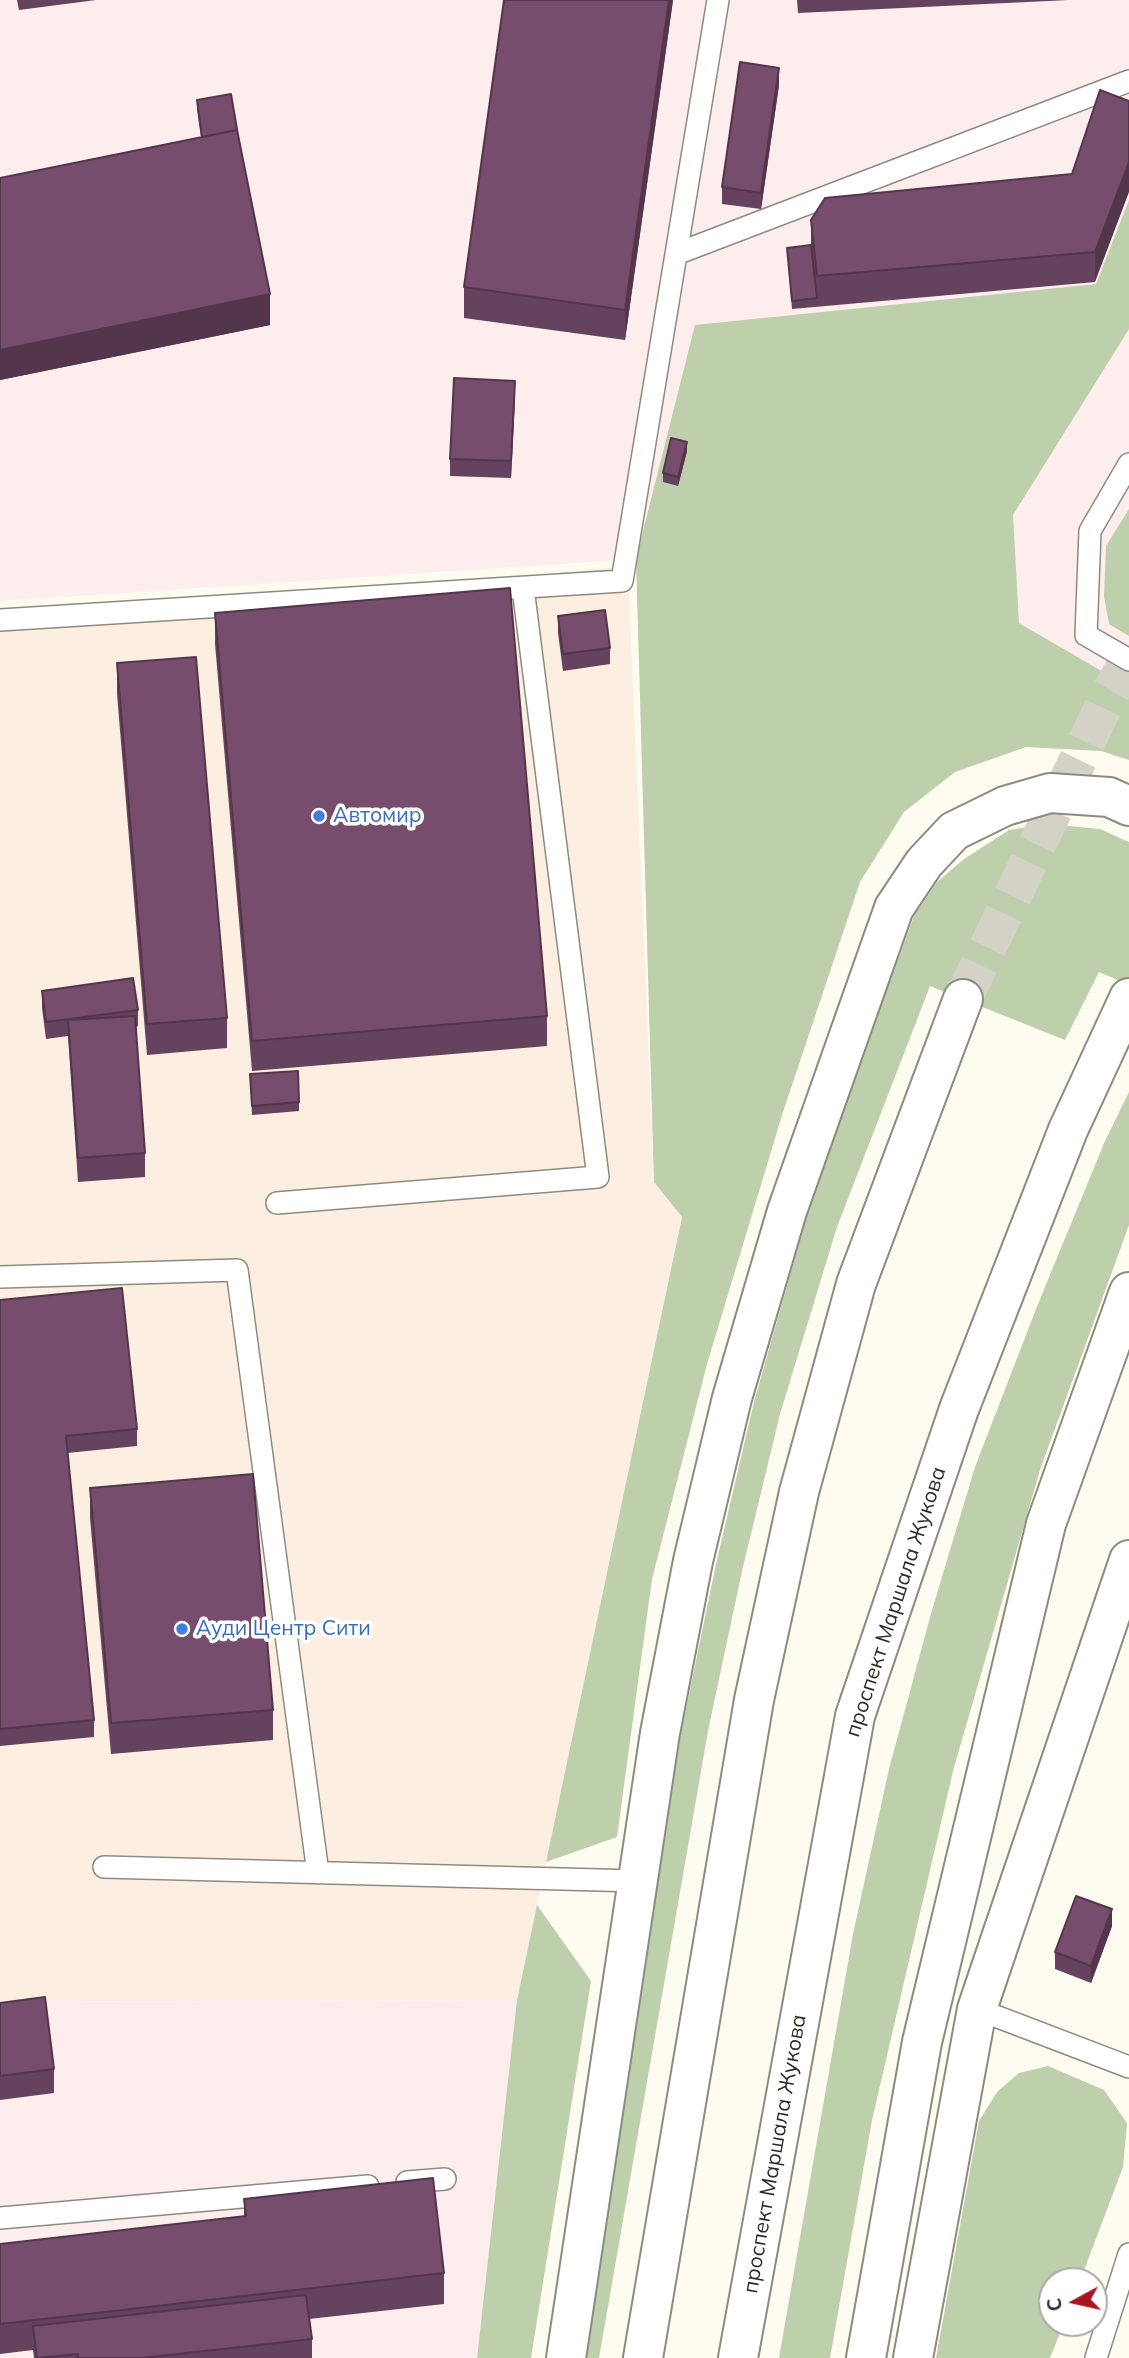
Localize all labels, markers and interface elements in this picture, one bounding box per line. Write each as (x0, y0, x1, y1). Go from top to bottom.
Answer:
place label: Автомир (333, 803, 422, 829)
marker: Автомир (311, 808, 327, 824)
street label: проспект Маршала Жукова (840, 1464, 952, 1740)
place label: Ауди Центр Сити (196, 1616, 371, 1642)
marker: Ауди Центр Сити (174, 1621, 190, 1637)
street label: проспект Маршала Жукова (738, 2013, 812, 2295)
north arrow (1038, 2267, 1108, 2337)
text: С (1041, 2297, 1067, 2313)

